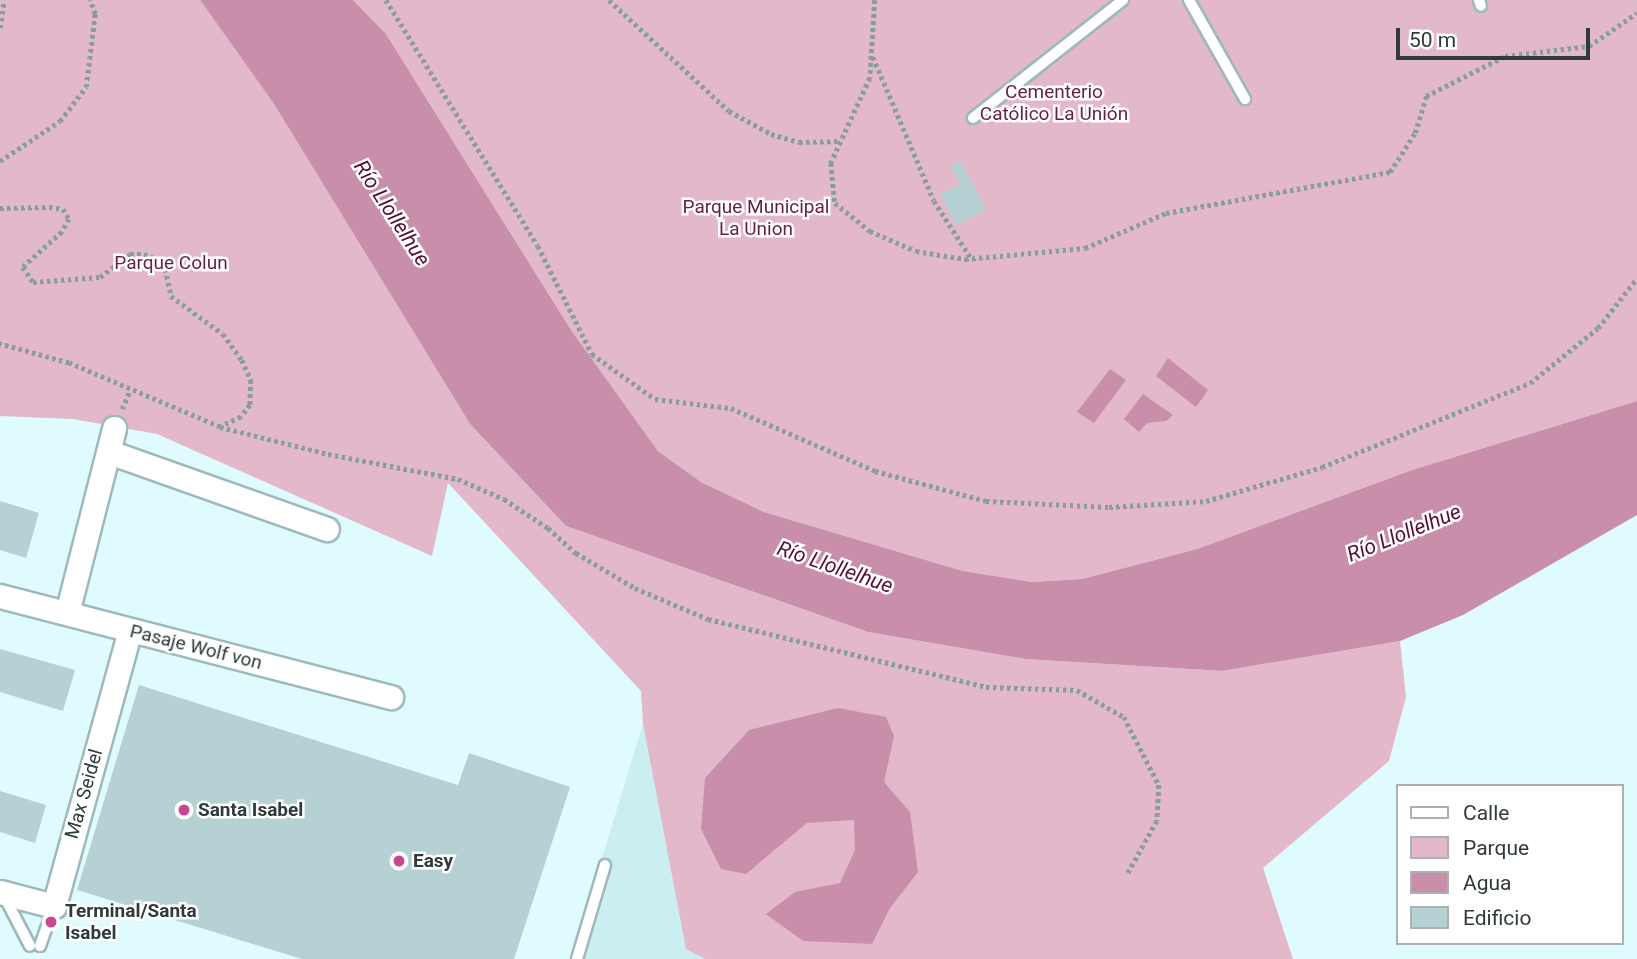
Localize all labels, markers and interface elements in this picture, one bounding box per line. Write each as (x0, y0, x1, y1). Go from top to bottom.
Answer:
scale bar (1399, 14, 1593, 58)
text: 50 m (1409, 28, 1456, 52)
park label: Cementerio Católico La Unión (980, 81, 1128, 125)
water label: Río Llollelhue (349, 155, 435, 271)
park label: Parque Municipal La Union (683, 196, 829, 240)
park label: Parque Colun (114, 252, 228, 274)
water label: Río Llollelhue (1343, 499, 1465, 567)
water label: Río Llollelhue (774, 535, 896, 599)
street label: Pasaje Wolf von (128, 620, 264, 674)
street label: Max Seidel (60, 746, 108, 842)
legend (1396, 784, 1623, 945)
place label: Santa Isabel (198, 799, 303, 821)
text: Calle (1463, 801, 1509, 825)
marker: Santa Isabel (176, 802, 192, 818)
text: Parque (1463, 836, 1529, 860)
place label: Easy (413, 850, 453, 872)
marker: Easy (391, 853, 407, 869)
text: Agua (1463, 871, 1512, 895)
place label: Terminal/Santa Isabel (65, 900, 197, 944)
text: Edificio (1463, 906, 1531, 930)
marker: Terminal/Santa Isabel (43, 914, 59, 930)

